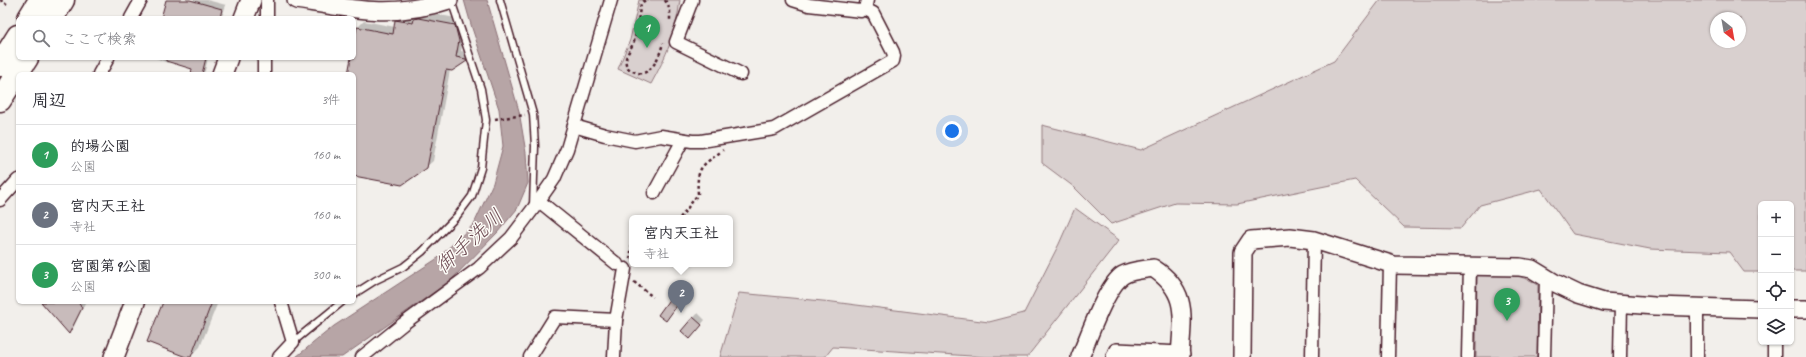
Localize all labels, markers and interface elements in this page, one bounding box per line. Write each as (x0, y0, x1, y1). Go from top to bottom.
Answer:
north arrow (1710, 12, 1746, 48)
pin: 1 (634, 15, 660, 48)
search box (16, 16, 356, 60)
icon: search (30, 27, 52, 49)
text: ここで検索 (62, 30, 137, 49)
text: 周辺 (32, 90, 66, 111)
text: 3件 (321, 92, 340, 108)
your location (942, 121, 962, 141)
text: 的場公園 (70, 137, 130, 156)
text: 1 (42, 147, 48, 163)
text: 160 m (312, 147, 340, 163)
text: 公園 (70, 159, 96, 175)
text: 宮内天王社 (70, 197, 145, 216)
map controls (1758, 201, 1794, 345)
button: + (1758, 201, 1794, 237)
water label: 御手洗川 (429, 203, 509, 279)
text: 2 (42, 207, 48, 223)
text: 160 m (312, 207, 340, 223)
popup (629, 215, 733, 267)
text: 寺社 (70, 219, 96, 235)
text: 宮内天王社 (643, 224, 719, 243)
button: − (1758, 237, 1794, 273)
text: 寺社 (643, 246, 670, 262)
text: 宮園第9公園 (70, 257, 152, 276)
text: 3 (42, 267, 48, 283)
text: 300 m (312, 267, 340, 283)
button: locate (1758, 273, 1794, 309)
text: 公園 (70, 279, 96, 295)
pin: 2 (668, 280, 694, 313)
pin: 3 (1494, 288, 1520, 321)
button: layers (1758, 309, 1794, 345)

